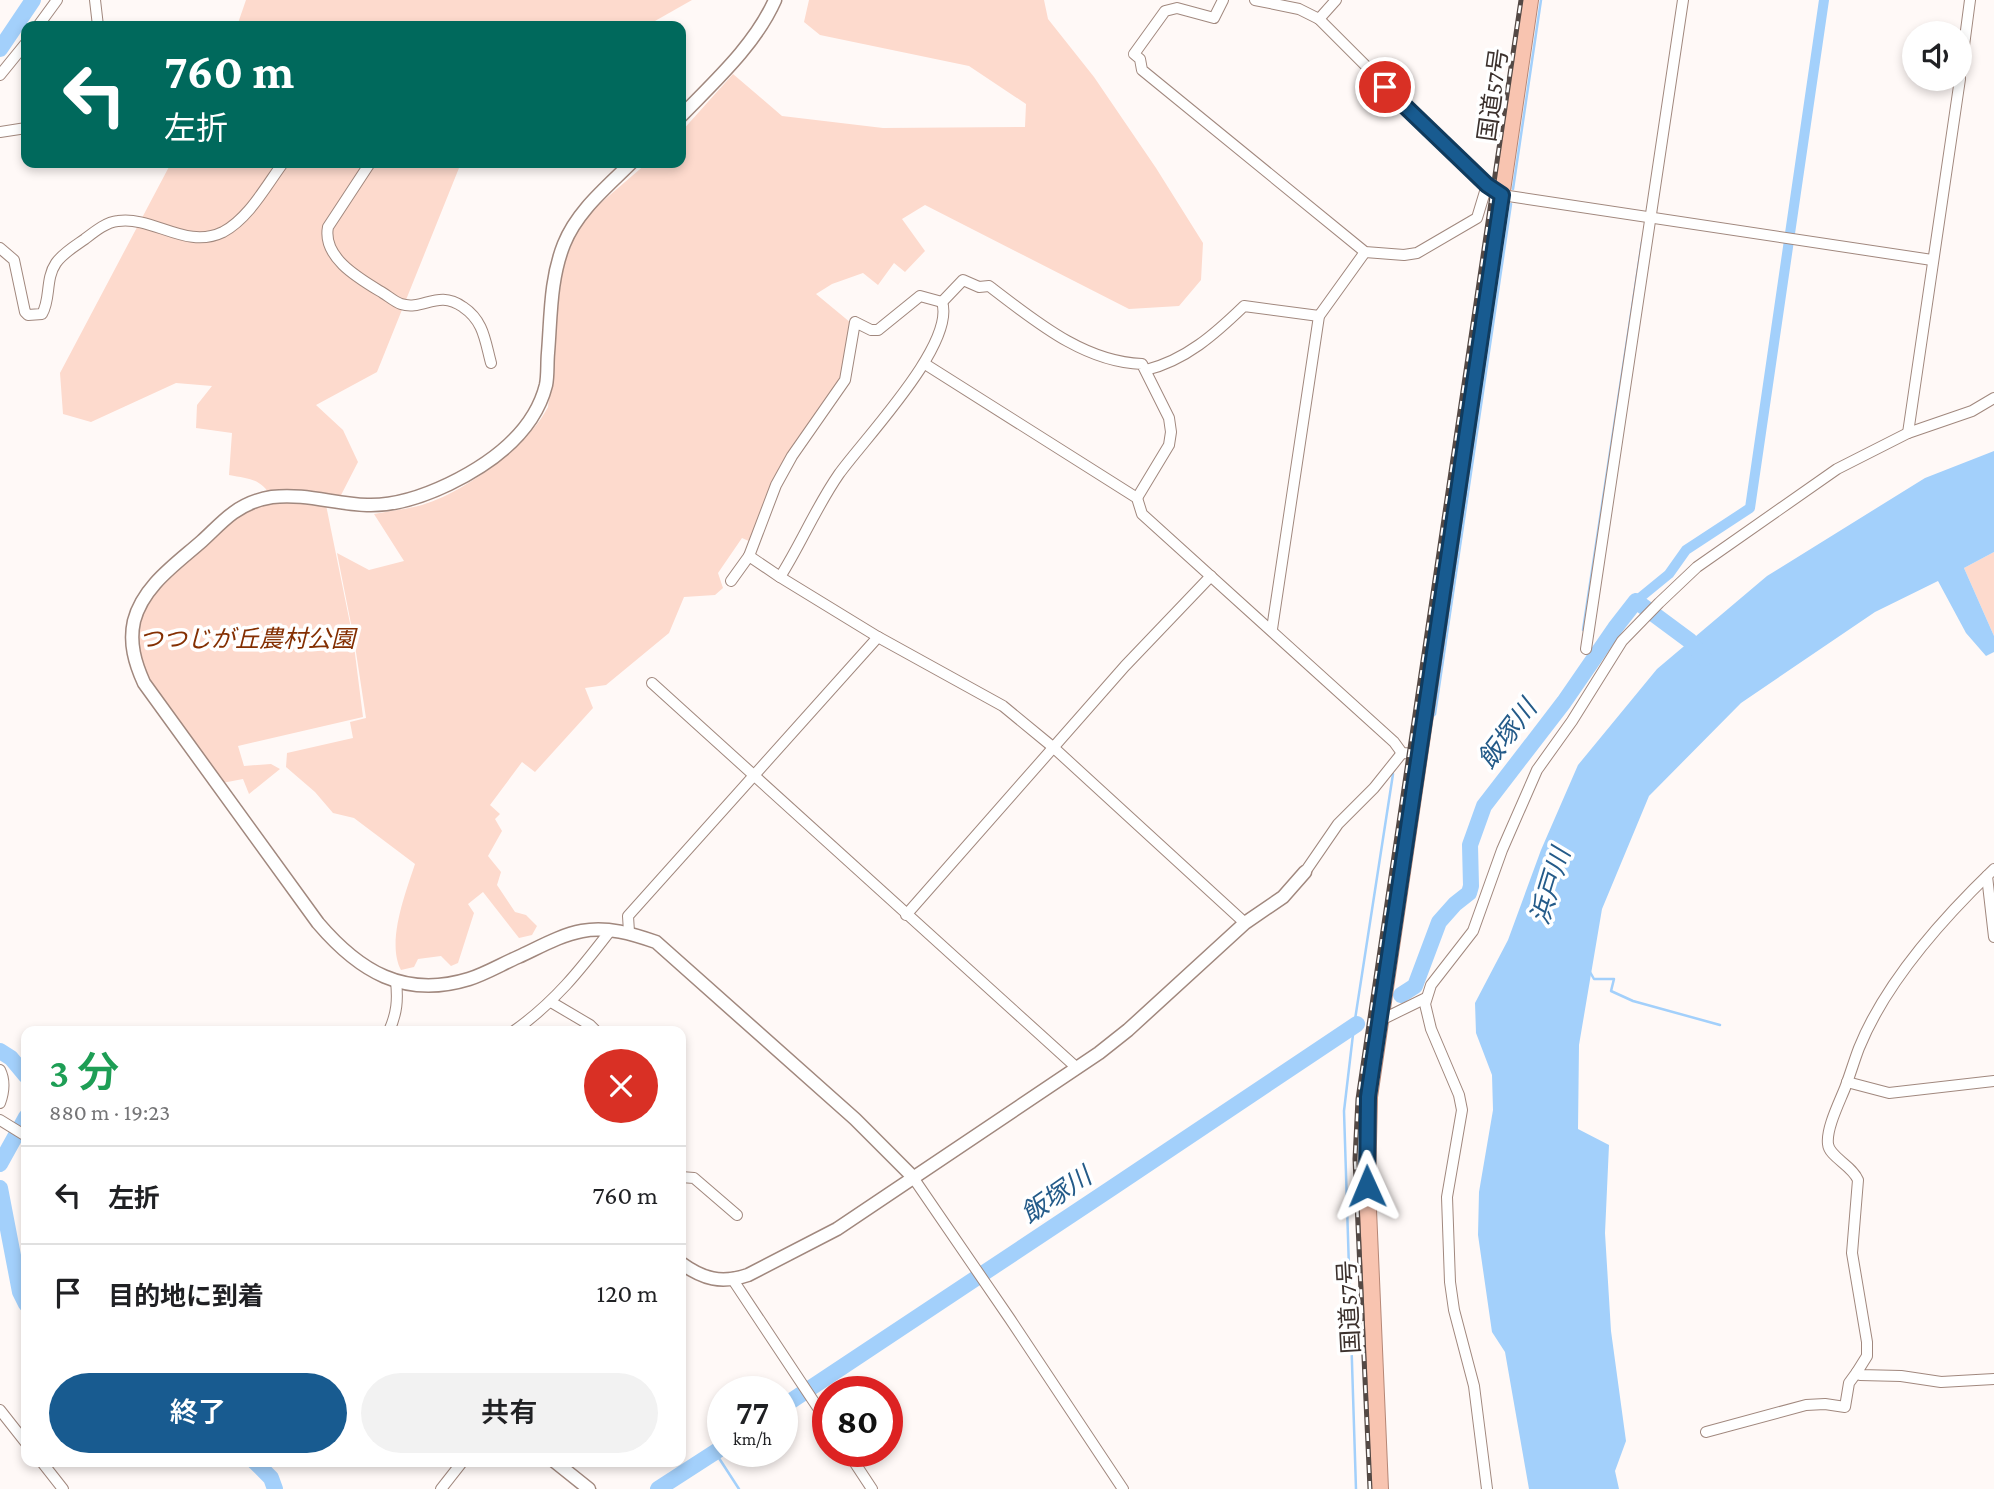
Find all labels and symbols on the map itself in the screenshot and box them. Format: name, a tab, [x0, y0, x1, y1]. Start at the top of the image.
street label: 国道57号	[1473, 47, 1512, 143]
pin	[1355, 57, 1415, 117]
park label: つつじが丘農村公園	[139, 625, 358, 652]
water label: 飯塚川	[1472, 692, 1544, 774]
water label: 浜戸川	[1525, 842, 1577, 928]
position arrow	[1330, 1149, 1404, 1223]
water label: 飯塚川	[1016, 1160, 1099, 1229]
street label: 国道57号	[1333, 1260, 1364, 1355]
speed limit sign: 80	[812, 1376, 903, 1467]

